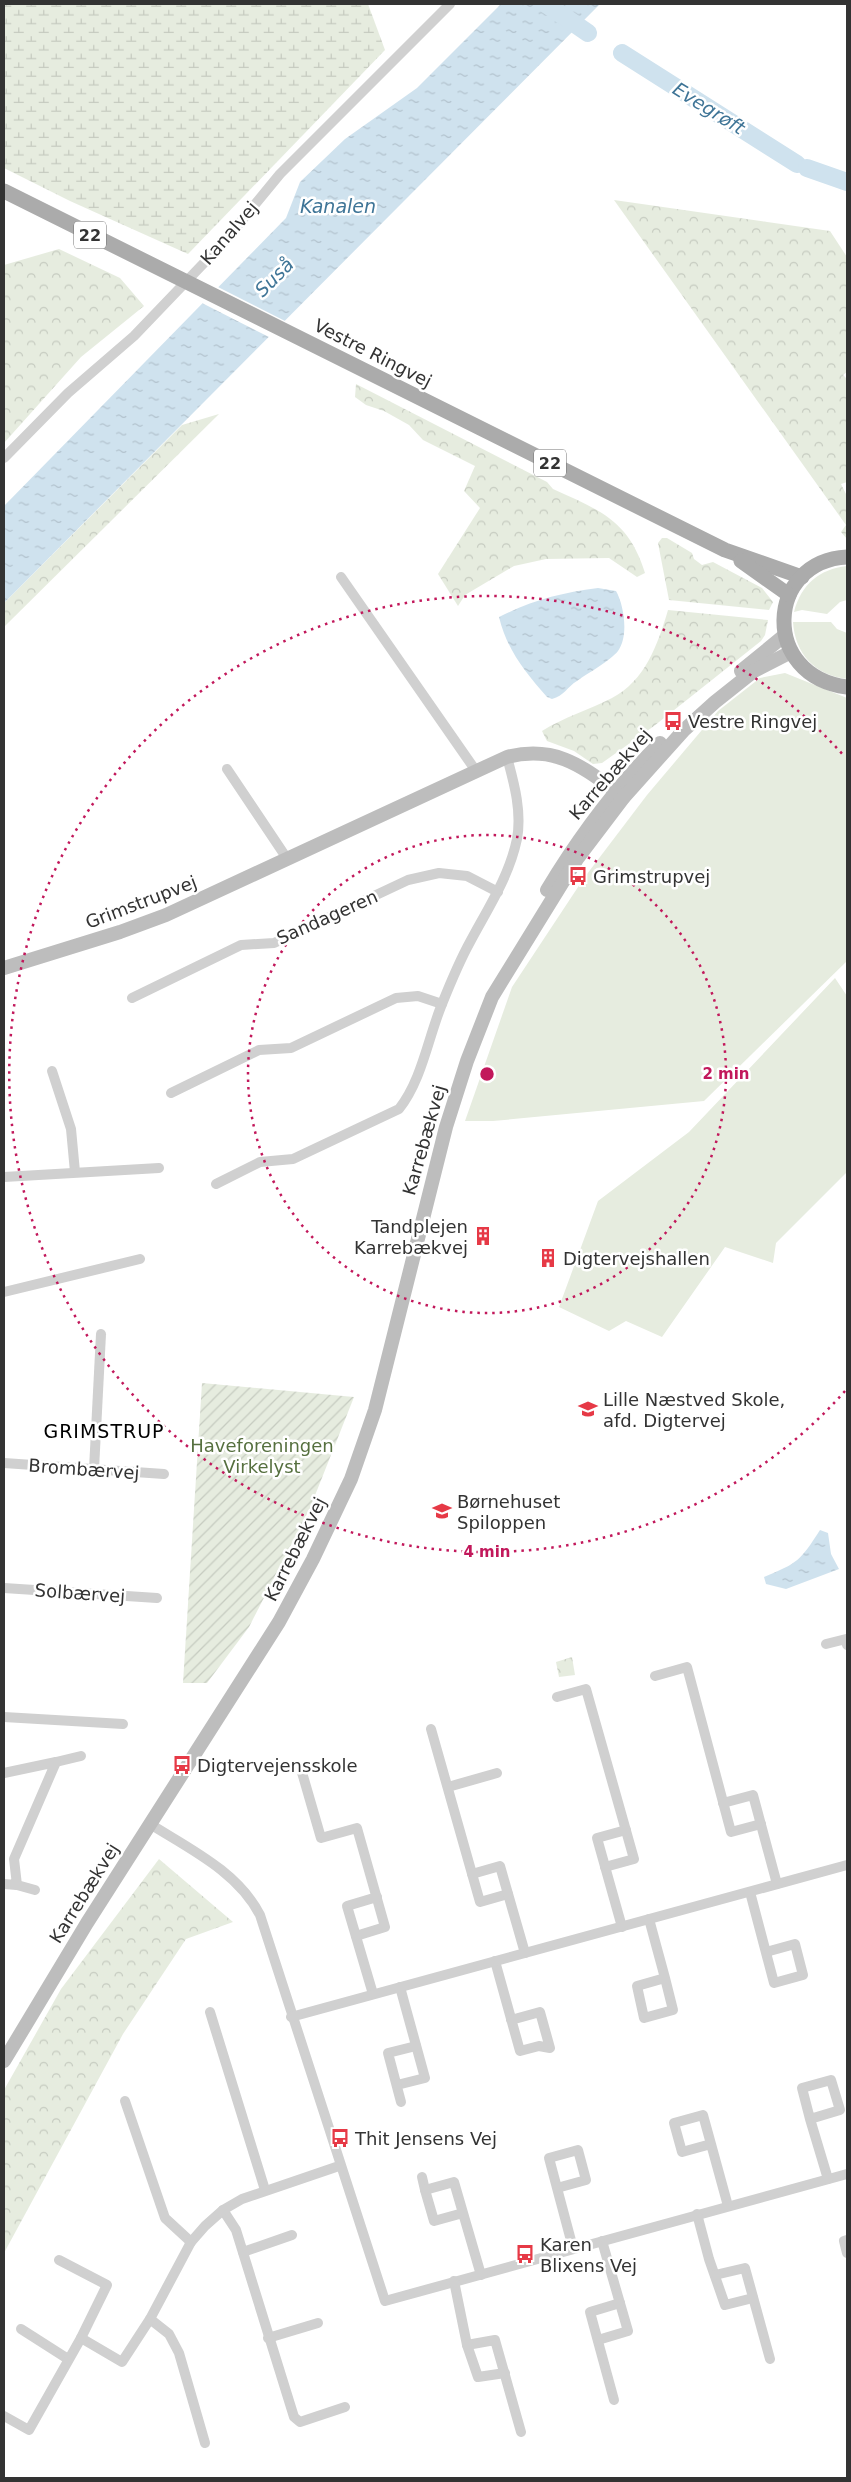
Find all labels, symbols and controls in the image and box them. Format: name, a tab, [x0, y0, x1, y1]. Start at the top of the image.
water label: Evegrøft	[669, 77, 750, 139]
water label: Kanalen	[300, 195, 376, 217]
street label: Kanalvej	[196, 197, 262, 269]
road number: 22	[74, 222, 106, 248]
water label: Suså	[250, 253, 298, 301]
street label: Vestre Ringvej	[311, 314, 435, 392]
road number: 22	[534, 449, 566, 476]
bus stop icon: Vestre Ringvej	[662, 710, 684, 732]
place label: Vestre Ringvej	[688, 711, 817, 732]
street label: Karrebækvej	[565, 724, 655, 824]
bus stop icon: Grimstrupvej	[567, 865, 589, 887]
place label: Grimstrupvej	[593, 866, 710, 887]
street label: Grimstrupvej	[82, 871, 200, 933]
street label: Sandageren	[273, 885, 381, 949]
centre of rings	[478, 1065, 496, 1083]
text: 2 min	[702, 1065, 750, 1083]
street label: Karrebækvej	[398, 1082, 450, 1198]
place label: Tandplejen Karrebækvej	[354, 1216, 468, 1258]
building icon: Tandplejen Karrebækvej	[472, 1225, 494, 1247]
building icon: Digtervejshallen	[537, 1247, 559, 1269]
place label: Digtervejshallen	[563, 1248, 710, 1269]
place label: Lille Næstved Skole, afd. Digtervej	[603, 1389, 785, 1431]
school or university icon: Lille Næstved Skole, afd. Digtervej	[577, 1398, 599, 1420]
district label: GRIMSTRUP	[43, 1420, 165, 1442]
park label: Haveforeningen Virkelyst	[190, 1435, 334, 1477]
street label: Brombærvej	[28, 1455, 140, 1483]
place label: Børnehuset Spiloppen	[457, 1491, 560, 1533]
street label: Karrebækvej	[260, 1493, 330, 1605]
school or university icon: Børnehuset Spiloppen	[431, 1500, 453, 1522]
text: 4 min	[463, 1543, 511, 1561]
street label: Solbærvej	[34, 1579, 126, 1607]
bus stop icon: Digtervejensskole	[171, 1754, 193, 1776]
place label: Digtervejensskole	[197, 1755, 358, 1776]
street label: Karrebækvej	[45, 1839, 123, 1947]
bus stop icon: Thit Jensens Vej	[329, 2127, 351, 2149]
place label: Thit Jensens Vej	[354, 2128, 497, 2149]
place label: Karen Blixens Vej	[540, 2234, 637, 2276]
bus stop icon: Karen Blixens Vej	[514, 2243, 536, 2265]

